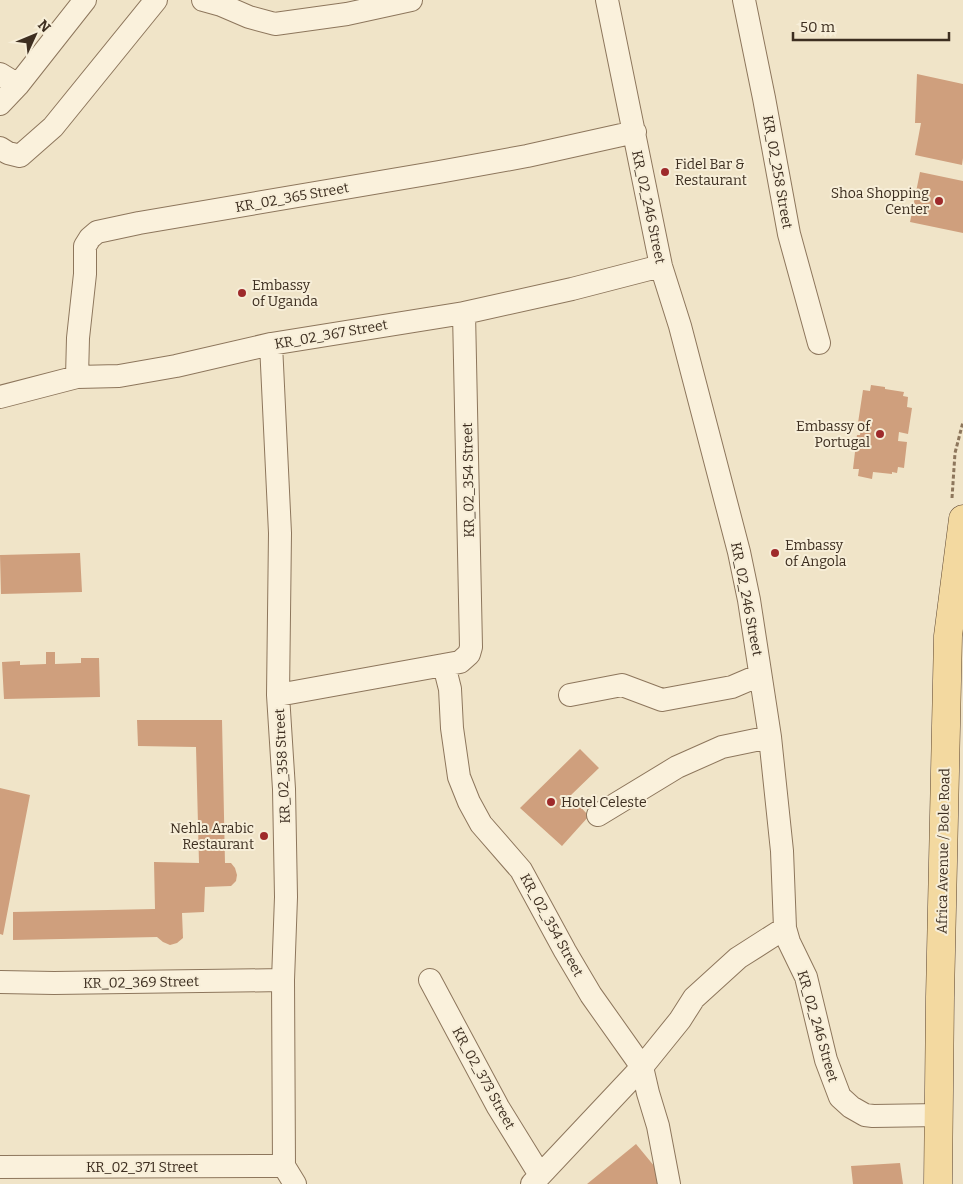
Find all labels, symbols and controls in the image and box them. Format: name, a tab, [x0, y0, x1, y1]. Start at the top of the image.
north arrow	[10, 10, 60, 60]
scale bar	[793, 10, 949, 42]
text: N	[34, 17, 54, 36]
text: 50 m	[800, 18, 836, 36]
street label: KR_02_258 Street	[759, 114, 796, 230]
street label: KR_02_246 Street	[628, 149, 669, 265]
place label: Fidel Bar & Restaurant	[675, 156, 747, 189]
marker: Fidel Bar & Restaurant	[659, 166, 671, 178]
street label: KR_02_365 Street	[234, 179, 350, 216]
place label: Shoa Shopping Center	[831, 185, 929, 218]
marker: Shoa Shopping Center	[933, 195, 945, 207]
place label: Embassy of Uganda	[252, 277, 318, 310]
marker: Embassy of Uganda	[236, 287, 248, 299]
street label: KR_02_367 Street	[273, 316, 389, 353]
place label: Embassy of Portugal	[796, 418, 871, 451]
street label: KR_02_354 Street	[459, 422, 478, 538]
marker: Embassy of Portugal	[874, 428, 886, 440]
place label: Embassy of Angola	[785, 537, 847, 570]
street label: KR_02_246 Street	[727, 541, 766, 657]
marker: Embassy of Angola	[769, 547, 781, 559]
street label: KR_02_358 Street	[271, 708, 294, 824]
street label: Africa Avenue / Bole Road	[934, 768, 953, 934]
place label: Hotel Celeste	[561, 794, 647, 811]
marker: Hotel Celeste	[545, 796, 557, 808]
place label: Nehla Arabic Restaurant	[170, 820, 254, 853]
marker: Nehla Arabic Restaurant	[258, 830, 270, 842]
street label: KR_02_354 Street	[516, 871, 587, 980]
street label: KR_02_246 Street	[793, 968, 842, 1084]
street label: KR_02_369 Street	[83, 973, 199, 992]
street label: KR_02_373 Street	[448, 1024, 519, 1132]
street label: KR_02_371 Street	[86, 1159, 198, 1176]

